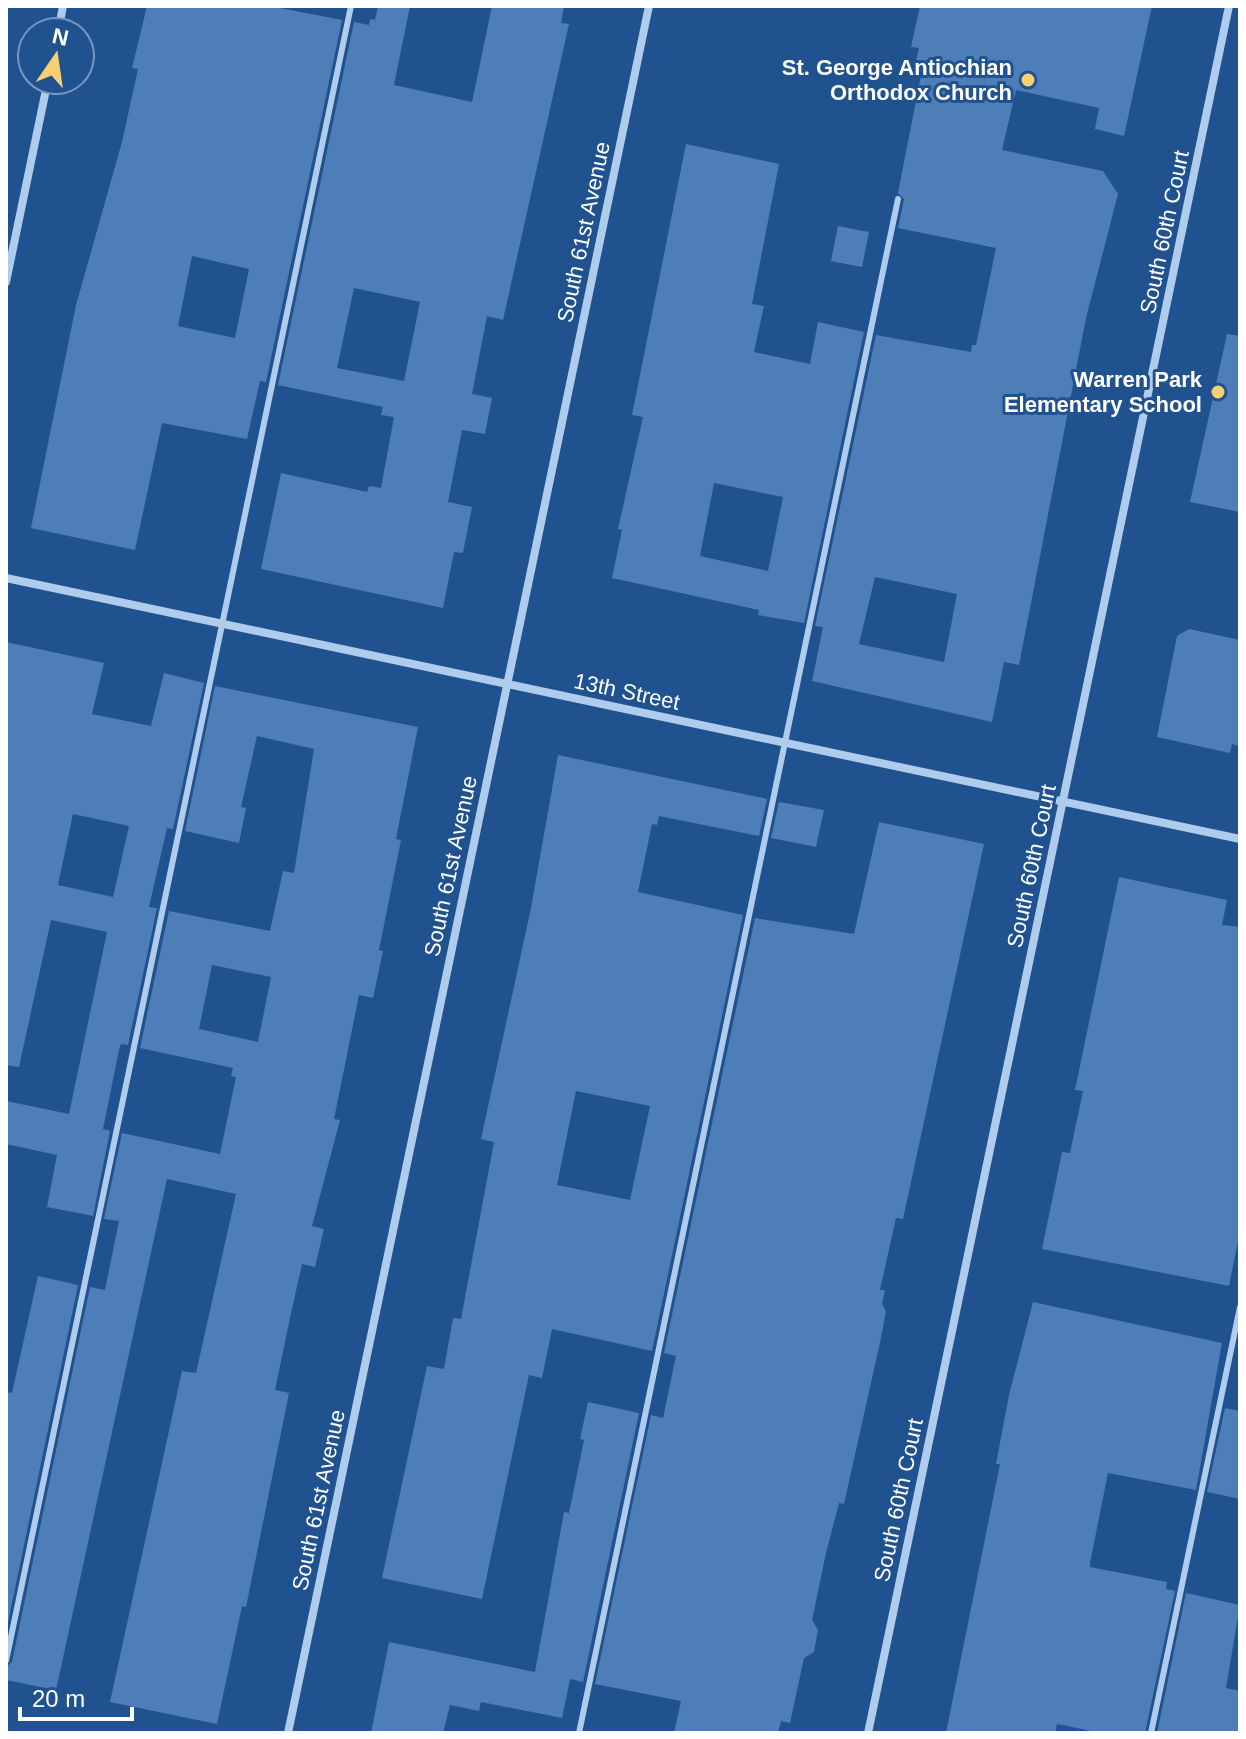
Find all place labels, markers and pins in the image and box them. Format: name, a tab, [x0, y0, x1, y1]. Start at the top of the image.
place label: St. George Antiochian Orthodox Church	[782, 55, 1012, 105]
marker: St. George Antiochian Orthodox Church	[1019, 71, 1037, 89]
place label: Warren Park Elementary School	[1004, 367, 1203, 417]
marker: Warren Park Elementary School	[1209, 383, 1227, 401]

